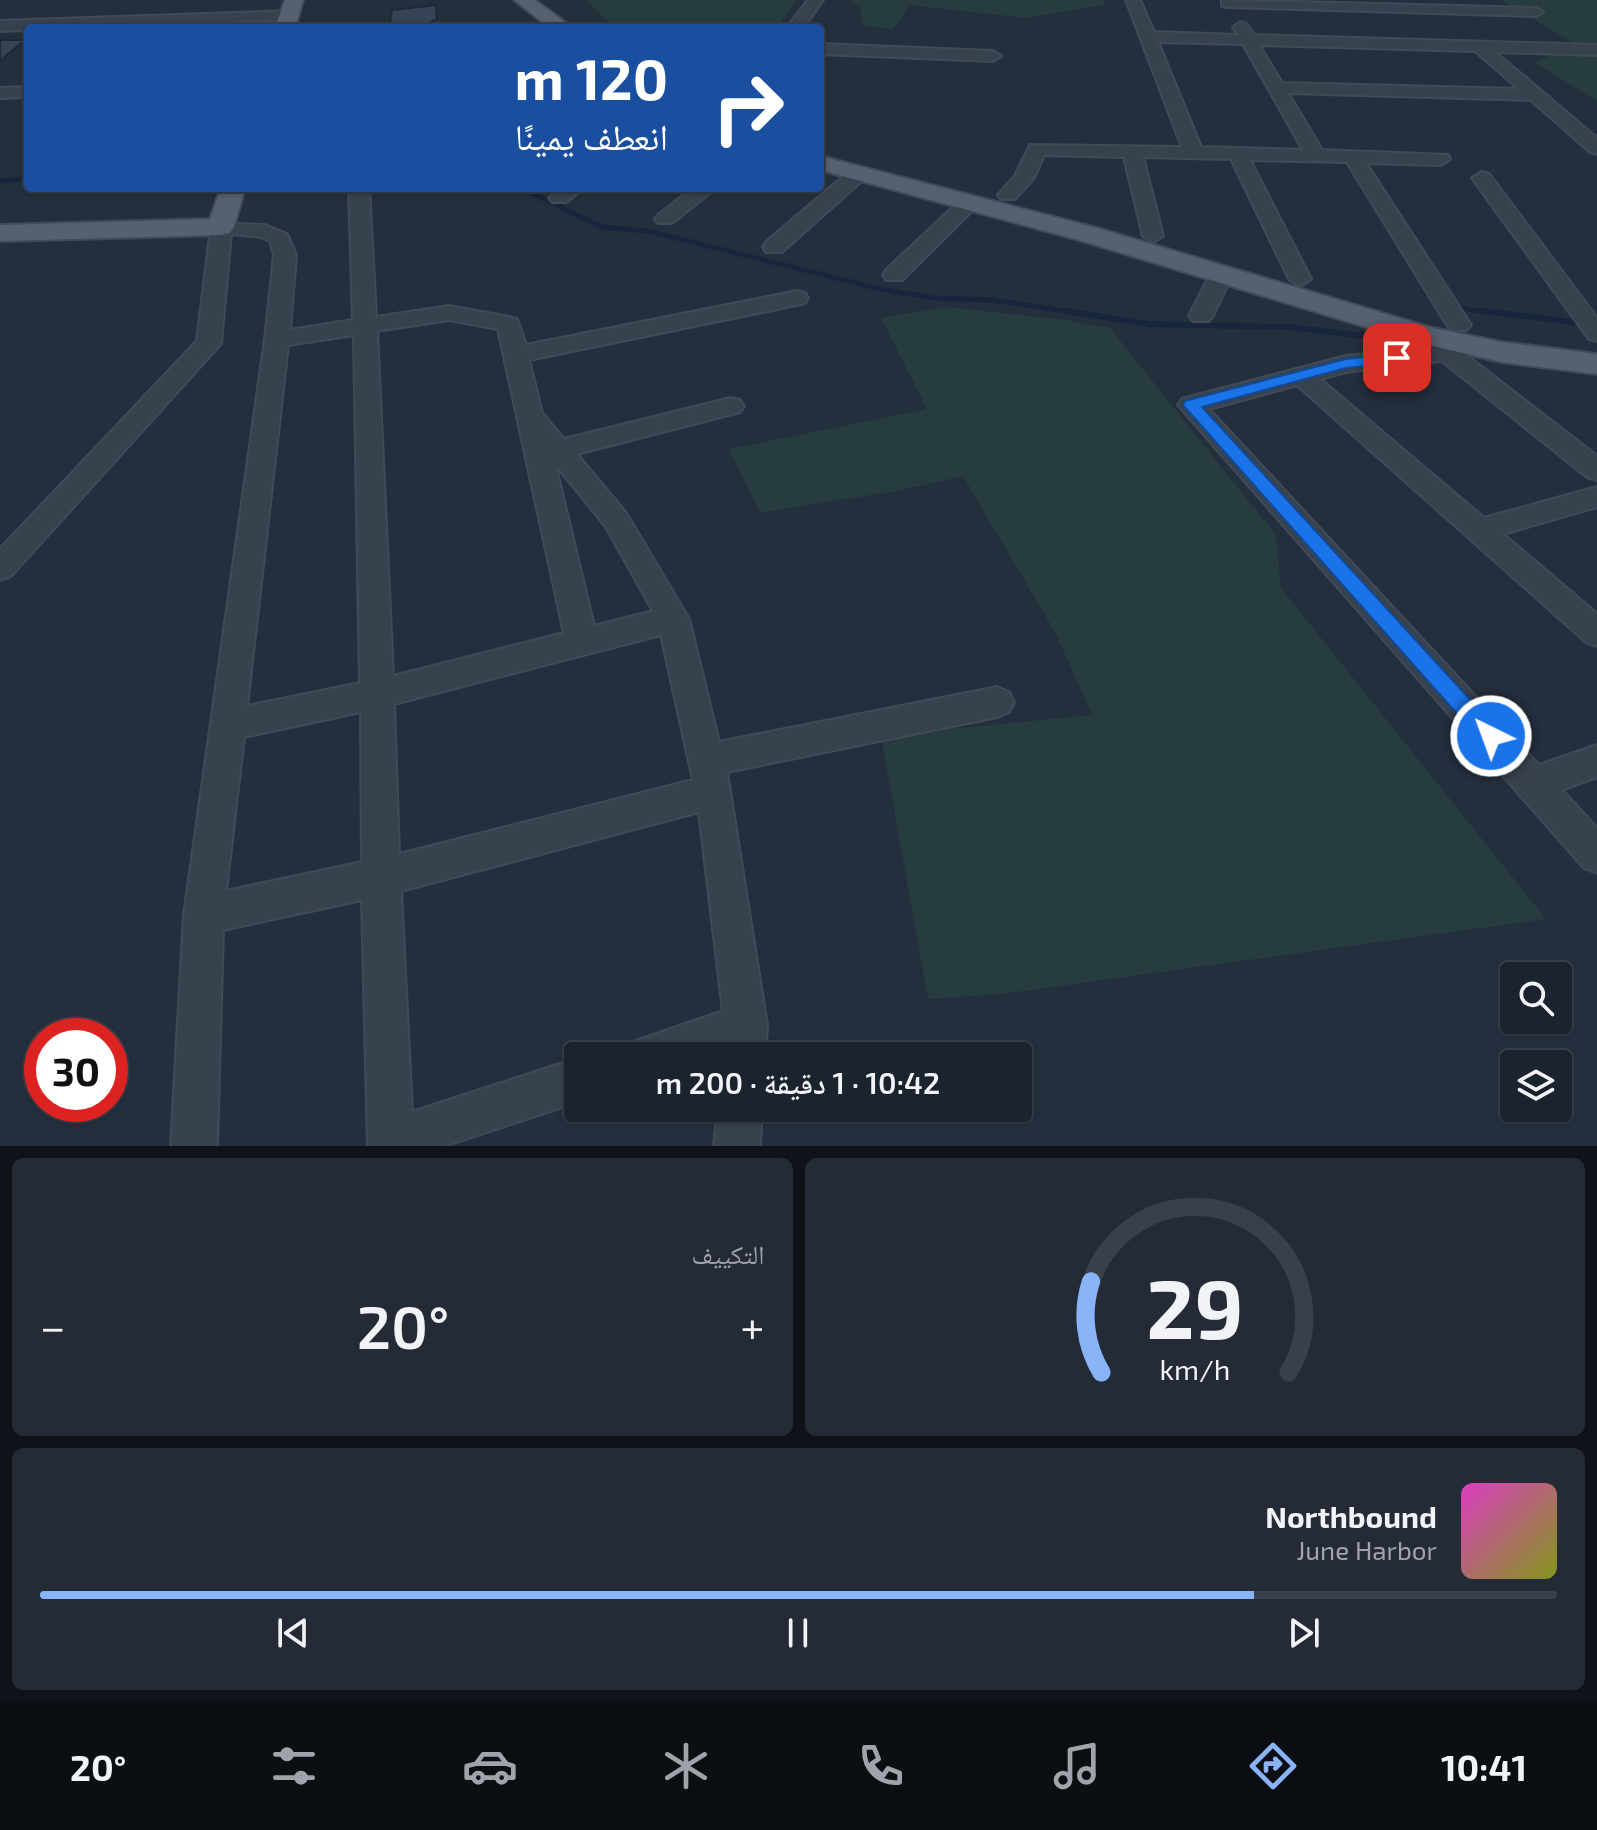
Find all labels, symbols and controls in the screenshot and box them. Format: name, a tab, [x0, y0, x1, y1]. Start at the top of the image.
text: 120 m	[514, 44, 668, 111]
icon: right	[696, 56, 800, 160]
text: انعطف يمينًا	[515, 114, 668, 157]
pin	[1363, 324, 1431, 392]
icon: arrive	[1375, 336, 1419, 380]
position arrow	[1449, 694, 1533, 778]
map controls	[1500, 962, 1572, 1122]
button: search	[1500, 962, 1572, 1034]
speed limit sign: 30	[24, 1018, 128, 1122]
button: layers	[1500, 1050, 1572, 1122]
text: 10:42 · 1 دقيقة · 200 m	[656, 1064, 940, 1100]
text: التكييف	[692, 1238, 765, 1269]
text: 29	[1146, 1256, 1243, 1356]
text: 20°	[357, 1289, 449, 1361]
text: −	[40, 1299, 66, 1352]
text: +	[740, 1299, 764, 1352]
text: km/h	[1159, 1351, 1230, 1386]
text: Northbound	[1265, 1498, 1437, 1534]
text: June Harbor	[1296, 1534, 1437, 1565]
icon: previous	[271, 1611, 315, 1655]
icon: pause	[776, 1611, 820, 1655]
icon: next	[1282, 1611, 1326, 1655]
icon: filters	[266, 1738, 322, 1794]
icon: car	[462, 1738, 518, 1794]
icon: climate	[658, 1738, 714, 1794]
icon: phone	[853, 1738, 909, 1794]
icon: music	[1049, 1738, 1105, 1794]
icon: directions	[1245, 1738, 1301, 1794]
text: 20°	[70, 1745, 126, 1788]
text: 10:41	[1441, 1745, 1527, 1788]

